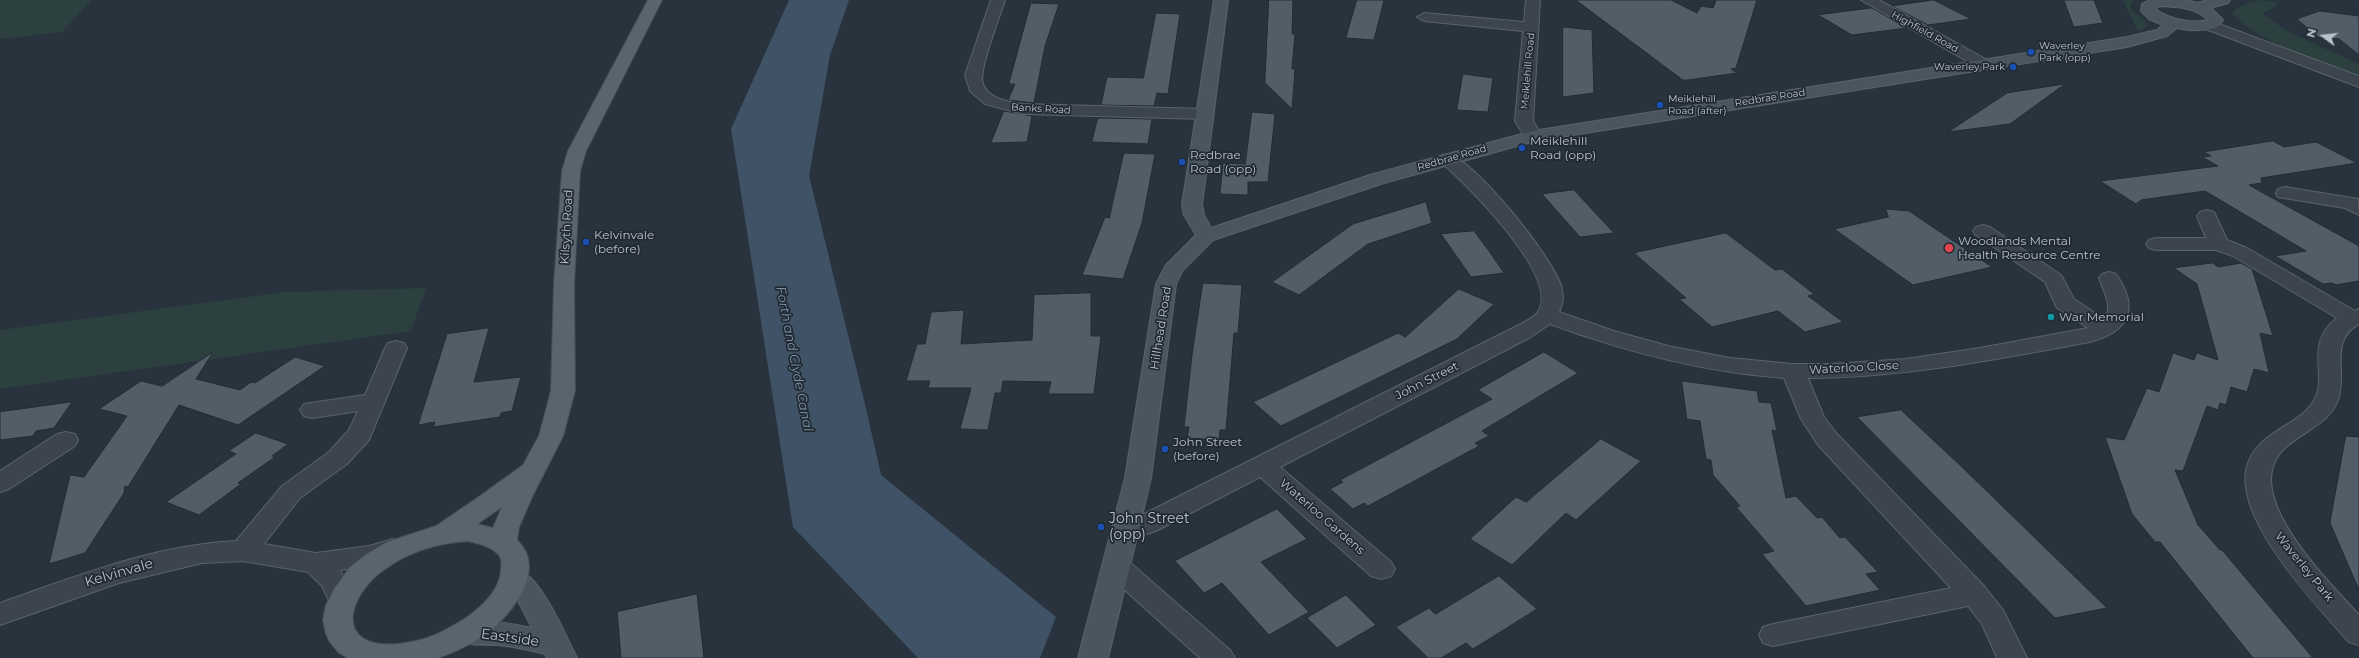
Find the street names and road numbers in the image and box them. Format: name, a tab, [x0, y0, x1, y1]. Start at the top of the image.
street label: Highfield Road	[1889, 9, 1961, 55]
street label: Meiklehill Road	[1519, 32, 1537, 110]
street label: Redbrae Road	[1734, 87, 1806, 109]
street label: Banks Road	[1011, 101, 1071, 117]
street label: Redbrae Road	[1416, 142, 1488, 174]
street label: Kilsyth Road	[558, 189, 576, 265]
street label: Hillhead Road	[1147, 285, 1175, 371]
street label: Waterloo Close	[1809, 358, 1899, 378]
street label: John Street	[1393, 359, 1461, 403]
street label: Waterloo Gardens	[1276, 476, 1368, 558]
street label: Waverley Park	[2272, 529, 2336, 605]
street label: Kelvinvale	[83, 555, 155, 591]
street label: Eastside	[480, 626, 540, 650]

